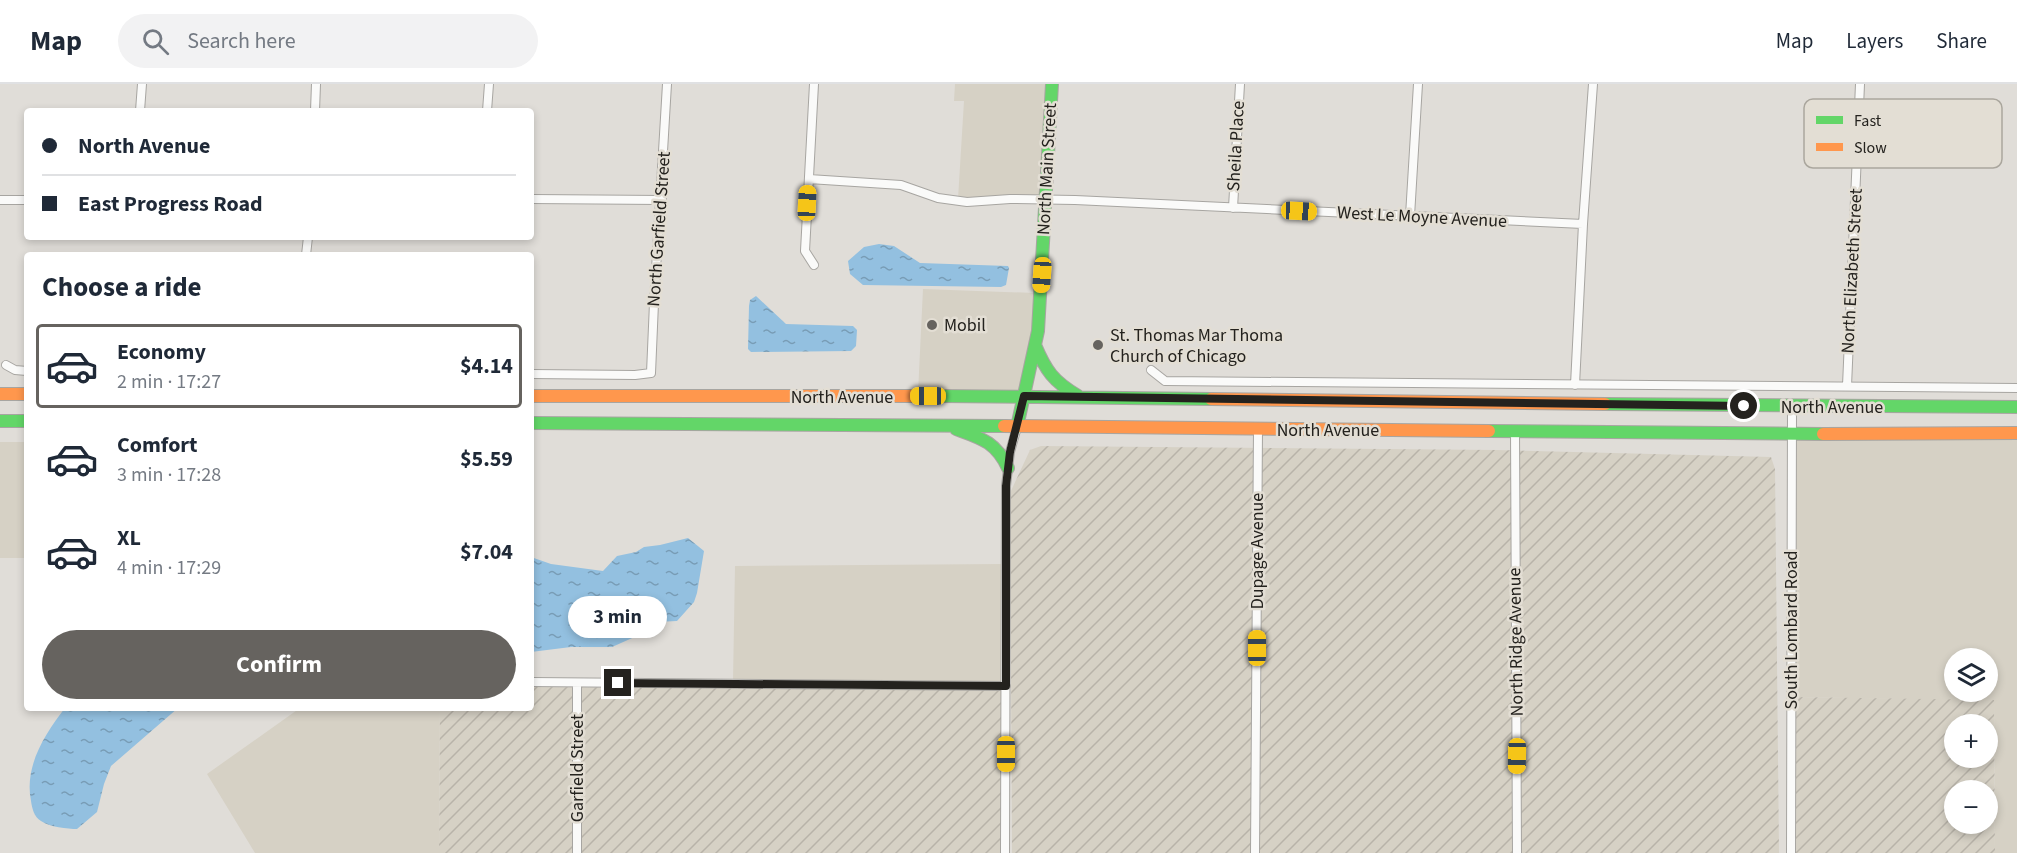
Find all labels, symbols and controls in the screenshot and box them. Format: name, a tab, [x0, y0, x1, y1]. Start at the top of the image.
search box	[118, 14, 538, 68]
text: Map	[30, 21, 82, 61]
icon: search	[139, 25, 172, 58]
text: Search here	[187, 25, 296, 57]
text: Map	[1776, 26, 1813, 56]
text: Layers	[1846, 26, 1903, 56]
text: Share	[1936, 26, 1987, 56]
legend	[1804, 99, 2002, 168]
street label: Sheila Place	[1221, 100, 1251, 192]
street label: North Main Street	[1031, 102, 1063, 236]
text: Fast	[1854, 110, 1882, 132]
text: North Avenue	[78, 130, 210, 162]
text: Slow	[1854, 137, 1887, 159]
street label: North Garfield Street	[641, 151, 677, 307]
car	[797, 185, 817, 221]
text: East Progress Road	[78, 188, 263, 220]
street label: North Elizabeth Street	[1835, 188, 1869, 354]
street label: West Le Moyne Avenue	[1336, 200, 1508, 234]
car	[1281, 201, 1317, 221]
car	[1032, 256, 1052, 294]
text: Choose a ride	[42, 268, 202, 307]
place label: Mobil	[944, 313, 986, 338]
marker: Mobil	[925, 318, 939, 332]
place label: St. Thomas Mar Thoma Church of Chicago	[1110, 323, 1283, 369]
text: Economy	[117, 336, 206, 368]
marker: St. Thomas Mar Thoma Church of Chicago	[1091, 338, 1105, 352]
icon: car	[45, 339, 99, 393]
text: $4.14	[460, 350, 513, 382]
text: 2 min · 17:27	[117, 368, 221, 396]
street label: North Avenue	[791, 385, 893, 410]
car	[910, 387, 946, 405]
route start	[1730, 392, 1757, 419]
street label: North Avenue	[1781, 395, 1883, 420]
street label: North Avenue	[1277, 418, 1379, 443]
text: Comfort	[117, 429, 198, 461]
icon: car	[45, 432, 99, 486]
text: $5.59	[460, 443, 513, 475]
text: 3 min · 17:28	[117, 461, 221, 489]
street label: Dupage Avenue	[1245, 493, 1270, 609]
text: XL	[117, 522, 141, 554]
icon: car	[45, 525, 99, 579]
text: $7.04	[460, 536, 513, 568]
street label: South Lombard Road	[1779, 551, 1804, 709]
text: 4 min · 17:29	[117, 554, 221, 582]
street label: North Ridge Avenue	[1502, 567, 1530, 717]
callout: 3 min	[568, 596, 668, 638]
text: 3 min	[593, 603, 642, 631]
button: Confirm	[42, 630, 516, 699]
car	[1248, 630, 1266, 666]
map controls	[1944, 648, 1998, 834]
button: layers	[1944, 648, 1998, 702]
route end	[604, 669, 631, 696]
street label: Garfield Street	[565, 714, 590, 822]
button: +	[1944, 714, 1998, 768]
car	[997, 736, 1015, 772]
car	[1508, 738, 1526, 774]
button: −	[1944, 780, 1998, 834]

